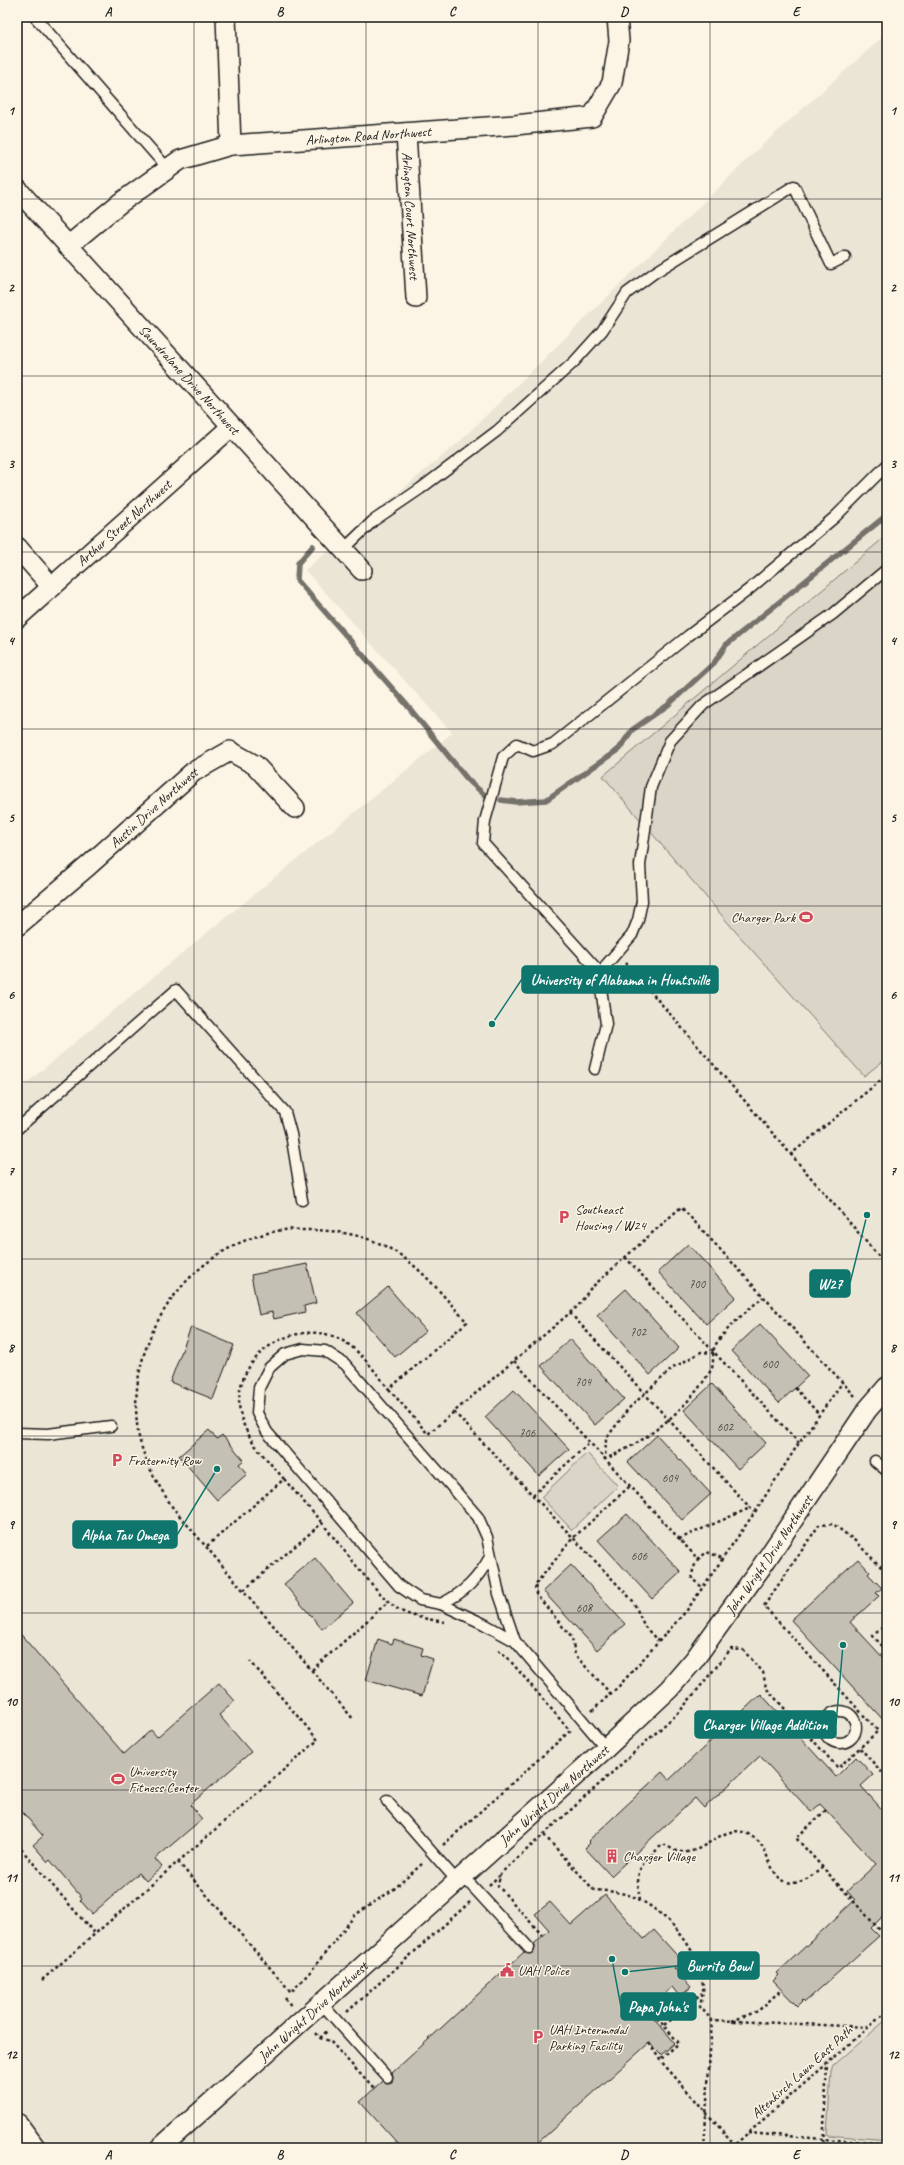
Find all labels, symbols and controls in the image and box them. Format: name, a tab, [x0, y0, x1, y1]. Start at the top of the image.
text: A	[105, 4, 113, 20]
text: B	[277, 4, 285, 20]
text: C	[449, 4, 457, 20]
text: D	[620, 4, 629, 20]
text: E	[793, 4, 802, 20]
text: 1	[8, 103, 16, 119]
text: 1	[890, 103, 898, 119]
street label: Arlington Road Northwest	[305, 122, 433, 148]
street label: Arlington Court Northwest	[399, 152, 423, 281]
text: 2	[8, 280, 15, 296]
text: 2	[890, 280, 897, 296]
street label: Saundralane Drive Northwest	[136, 321, 244, 439]
text: 3	[8, 456, 15, 472]
text: 3	[890, 456, 897, 472]
street label: Arthur Street Northwest	[73, 475, 175, 569]
text: 4	[8, 633, 16, 649]
text: 4	[890, 633, 898, 649]
street label: Austin Drive Northwest	[106, 762, 201, 851]
text: 5	[8, 810, 15, 826]
text: 5	[890, 810, 897, 826]
place label: Charger Park	[731, 909, 796, 926]
sports icon: Charger Park	[798, 909, 814, 925]
callout: University of Alabama in Huntsville	[522, 966, 718, 993]
text: University of Alabama in Huntsville	[530, 971, 711, 990]
text: 6	[8, 987, 15, 1003]
text: 6	[890, 987, 897, 1003]
text: 7	[8, 1163, 15, 1179]
text: 7	[890, 1163, 897, 1179]
place label: Southeast Housing / W24	[575, 1201, 647, 1234]
parking icon: Southeast Housing / W24	[556, 1209, 572, 1225]
callout: W27	[810, 1270, 850, 1297]
text: W27	[818, 1275, 844, 1294]
house number: 700	[689, 1276, 707, 1292]
house number: 702	[630, 1324, 648, 1340]
text: 8	[8, 1340, 16, 1356]
text: 8	[890, 1340, 898, 1356]
house number: 600	[762, 1356, 780, 1372]
house number: 704	[575, 1374, 593, 1390]
house number: 602	[717, 1419, 735, 1435]
house number: 706	[519, 1425, 536, 1441]
parking icon: Fraternity Row	[109, 1452, 125, 1468]
place label: Fraternity Row	[128, 1452, 202, 1469]
house number: 604	[662, 1470, 680, 1486]
street label: John Wright Drive Northwest	[721, 1491, 817, 1618]
text: 9	[8, 1517, 15, 1533]
text: 9	[890, 1517, 897, 1533]
callout: Alpha Tau Omega	[73, 1521, 177, 1548]
text: Alpha Tau Omega	[81, 1526, 170, 1545]
house number: 606	[631, 1548, 648, 1564]
house number: 608	[576, 1600, 594, 1616]
text: 10	[5, 1694, 18, 1710]
text: 10	[887, 1694, 900, 1710]
callout: Charger Village Addition	[695, 1711, 836, 1738]
text: Charger Village Addition	[702, 1716, 829, 1735]
street label: John Wright Drive Northwest	[495, 1740, 613, 1849]
place label: University Fitness Center	[129, 1763, 200, 1796]
sports icon: University Fitness Center	[110, 1771, 126, 1787]
building icon: Charger Village	[604, 1848, 620, 1864]
place label: Charger Village	[623, 1848, 697, 1865]
text: 11	[5, 1870, 19, 1886]
text: 11	[887, 1870, 901, 1886]
callout: Burrito Bowl	[678, 1952, 759, 1979]
street label: John Wright Drive Northwest	[254, 1957, 372, 2065]
text: Burrito Bowl	[687, 1957, 755, 1976]
public building icon: UAH Police	[499, 1962, 515, 1978]
place label: UAH Police	[518, 1962, 570, 1979]
callout: Papa John's	[621, 1993, 696, 2020]
text: Papa John's	[628, 1998, 690, 2017]
place label: UAH Intermodal Parking Facility	[549, 2021, 629, 2054]
street label: Altenkirch Lawn East Path	[748, 2021, 857, 2122]
parking icon: UAH Intermodal Parking Facility	[530, 2029, 546, 2045]
text: 12	[5, 2047, 18, 2063]
text: 12	[887, 2047, 900, 2063]
text: A	[105, 2147, 113, 2163]
text: B	[277, 2147, 285, 2163]
text: C	[449, 2147, 457, 2163]
text: D	[620, 2147, 629, 2163]
text: E	[793, 2147, 802, 2163]

